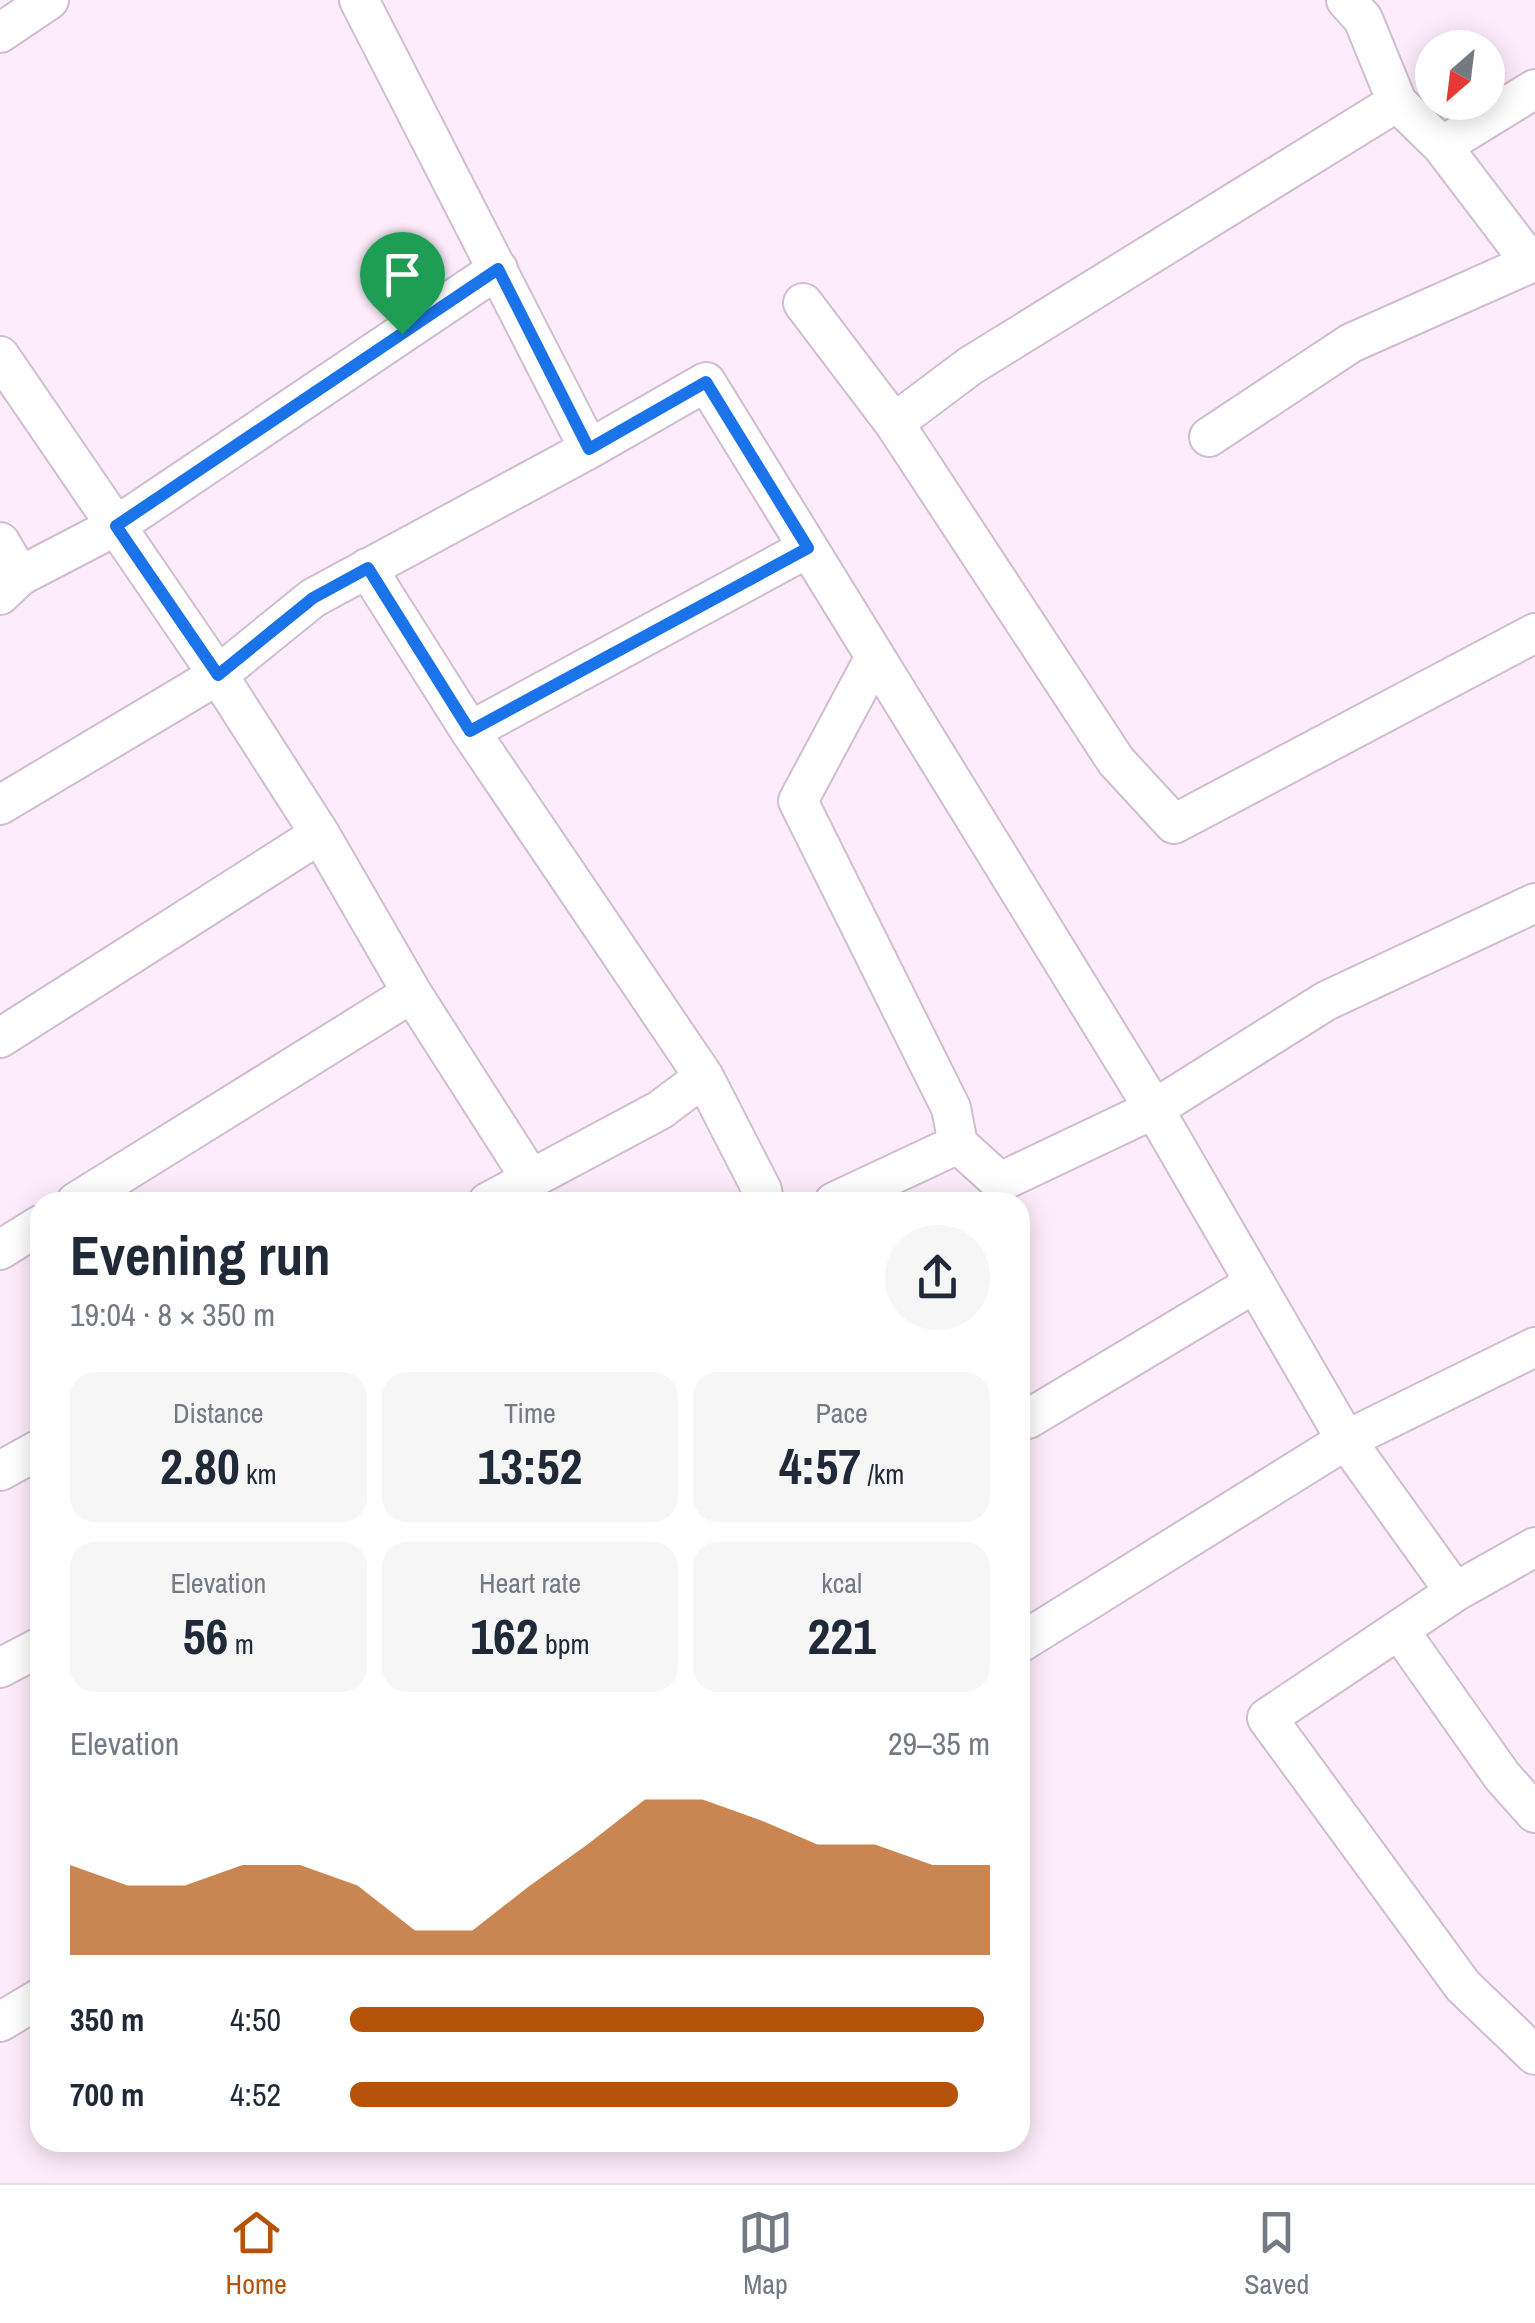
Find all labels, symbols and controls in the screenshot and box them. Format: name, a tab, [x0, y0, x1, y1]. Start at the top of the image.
north arrow	[1415, 30, 1505, 120]
map controls	[1415, 30, 1505, 120]
pin	[360, 232, 445, 335]
icon: arrive	[375, 247, 430, 302]
text: Evening run	[70, 1218, 331, 1292]
button: share	[885, 1225, 990, 1330]
text: 19:04 · 8 × 350 m	[70, 1293, 275, 1336]
text: Distance	[173, 1394, 264, 1432]
text: Time	[504, 1394, 556, 1432]
text: Pace	[815, 1394, 868, 1432]
text: 2.80	[160, 1432, 240, 1500]
text: 13:52	[478, 1432, 582, 1500]
text: 4:57	[779, 1432, 861, 1500]
text: km	[240, 1455, 277, 1493]
text: /km	[861, 1455, 904, 1493]
text: Elevation	[170, 1564, 266, 1602]
text: Heart rate	[479, 1564, 581, 1602]
text: kcal	[821, 1564, 862, 1602]
text: 56	[183, 1602, 228, 1670]
text: 162	[470, 1602, 539, 1670]
text: 221	[807, 1602, 876, 1670]
text: m	[228, 1625, 254, 1663]
text: bpm	[539, 1625, 590, 1663]
text: Elevation	[70, 1722, 179, 1765]
text: 29–35 m	[888, 1722, 990, 1765]
text: 350 m	[70, 1998, 144, 2041]
text: 4:50	[230, 1998, 281, 2041]
text: 700 m	[70, 2073, 144, 2116]
text: 4:52	[230, 2073, 281, 2116]
tab: Home	[226, 2205, 287, 2303]
tab: Map	[738, 2205, 793, 2303]
tab: Saved	[1244, 2205, 1309, 2303]

